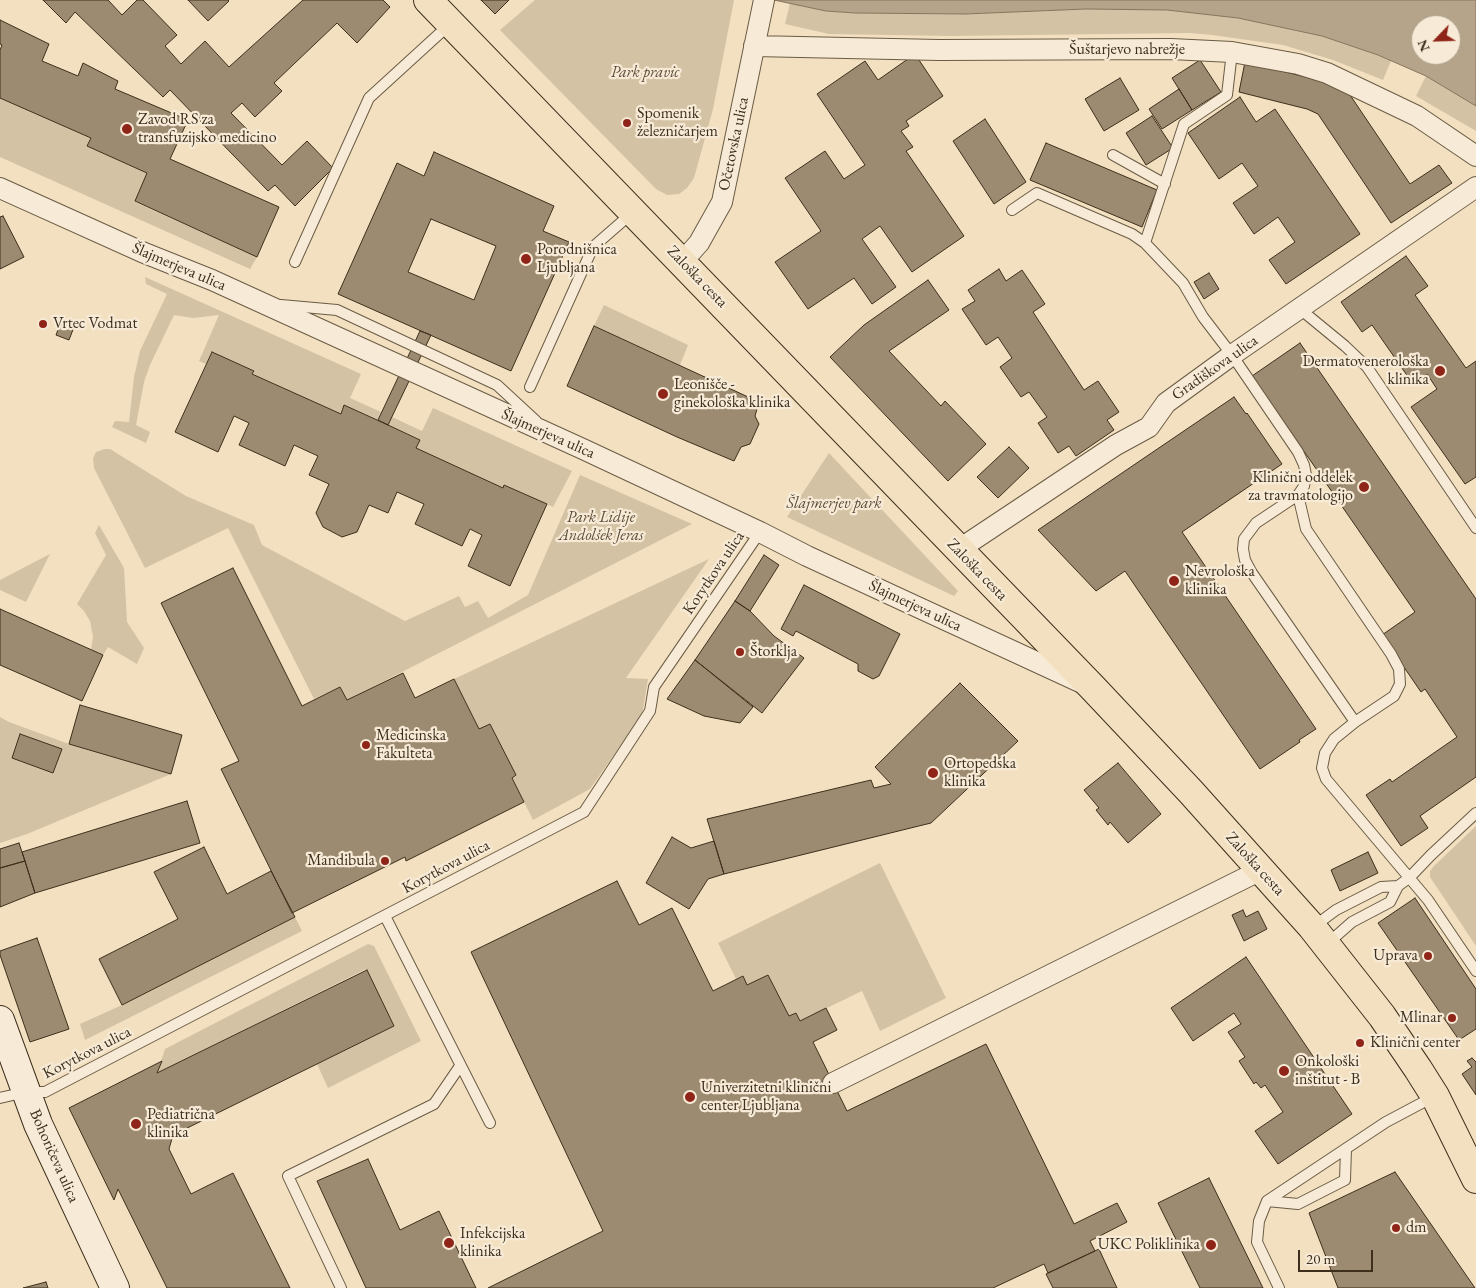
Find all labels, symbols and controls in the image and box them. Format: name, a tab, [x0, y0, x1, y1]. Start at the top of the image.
north arrow	[1411, 15, 1461, 65]
text: N	[1413, 37, 1434, 55]
street label: Šuštarjevo nabrežje	[1069, 40, 1185, 60]
park label: Park pravic	[611, 63, 679, 83]
street label: Očetovska ulica	[715, 95, 753, 193]
place label: Spomenik železničarjem	[637, 104, 718, 142]
place label: Zavod RS za transfuzijsko medicino	[138, 110, 277, 148]
marker: Spomenik železničarjem	[621, 117, 633, 129]
marker: Zavod RS za transfuzijsko medicino	[120, 122, 134, 136]
street label: Šlajmerjeva ulica	[129, 239, 229, 295]
place label: Porodnišnica Ljubljana	[537, 240, 617, 278]
street label: Zaloška cesta	[663, 242, 731, 312]
marker: Porodnišnica Ljubljana	[519, 252, 533, 266]
place label: Vrtec Vodmat	[53, 314, 137, 334]
marker: Vrtec Vodmat	[37, 318, 49, 330]
street label: Gradiškova ulica	[1168, 331, 1262, 405]
place label: Dermatovenerološka klinika	[1302, 352, 1429, 390]
marker: Dermatovenerološka klinika	[1433, 364, 1447, 378]
place label: Leonišče - ginekološka klinika	[674, 375, 790, 413]
marker: Leonišče - ginekološka klinika	[656, 387, 670, 401]
street label: Šlajmerjeva ulica	[498, 405, 598, 463]
place label: Klinični oddelek za travmatologijo	[1248, 468, 1353, 506]
marker: Klinični oddelek za travmatologijo	[1357, 480, 1371, 494]
park label: Šlajmerjev park	[786, 494, 882, 514]
park label: Park Lidije Andolšek Jeras	[558, 508, 644, 546]
street label: Korytkova ulica	[679, 528, 749, 618]
street label: Zaloška cesta	[943, 535, 1011, 605]
place label: Nevrološka klinika	[1185, 562, 1255, 600]
marker: Nevrološka klinika	[1167, 574, 1181, 588]
street label: Šlajmerjeva ulica	[866, 576, 964, 636]
place label: Štorklja	[750, 642, 797, 662]
marker: Štorklja	[734, 646, 746, 658]
place label: Medicinska Fakulteta	[376, 726, 446, 764]
marker: Medicinska Fakulteta	[360, 739, 372, 751]
place label: Ortopedska klinika	[944, 754, 1016, 792]
marker: Ortopedska klinika	[926, 766, 940, 780]
street label: Zaloška cesta	[1221, 828, 1289, 900]
street label: Korytkova ulica	[399, 836, 493, 898]
place label: Mandibula	[307, 851, 375, 871]
marker: Mandibula	[379, 855, 391, 867]
place label: Uprava	[1373, 946, 1418, 966]
marker: Uprava	[1422, 950, 1434, 962]
place label: Mlinar	[1400, 1008, 1442, 1028]
marker: Mlinar	[1446, 1012, 1458, 1024]
street label: Korytkova ulica	[40, 1023, 134, 1083]
place label: Klinični center	[1370, 1033, 1460, 1053]
marker: Klinični center	[1354, 1037, 1366, 1049]
place label: Onkološki inštitut - B	[1295, 1052, 1360, 1090]
marker: Onkološki inštitut - B	[1277, 1064, 1291, 1078]
place label: Univerzitetni klinični center Ljubljana	[701, 1078, 831, 1116]
marker: Univerzitetni klinični center Ljubljana	[683, 1090, 697, 1104]
place label: Pediatrična klinika	[147, 1105, 215, 1143]
street label: Bohoričeva ulica	[25, 1106, 83, 1206]
marker: Pediatrična klinika	[129, 1117, 143, 1131]
place label: dm	[1406, 1218, 1427, 1238]
marker: dm	[1390, 1222, 1402, 1234]
place label: Infekcijska klinika	[460, 1224, 525, 1262]
place label: UKC Poliklinika	[1098, 1235, 1200, 1255]
marker: Infekcijska klinika	[442, 1236, 456, 1250]
marker: UKC Poliklinika	[1204, 1238, 1218, 1252]
scale bar	[1301, 1240, 1376, 1272]
text: 20 m	[1306, 1249, 1335, 1268]

